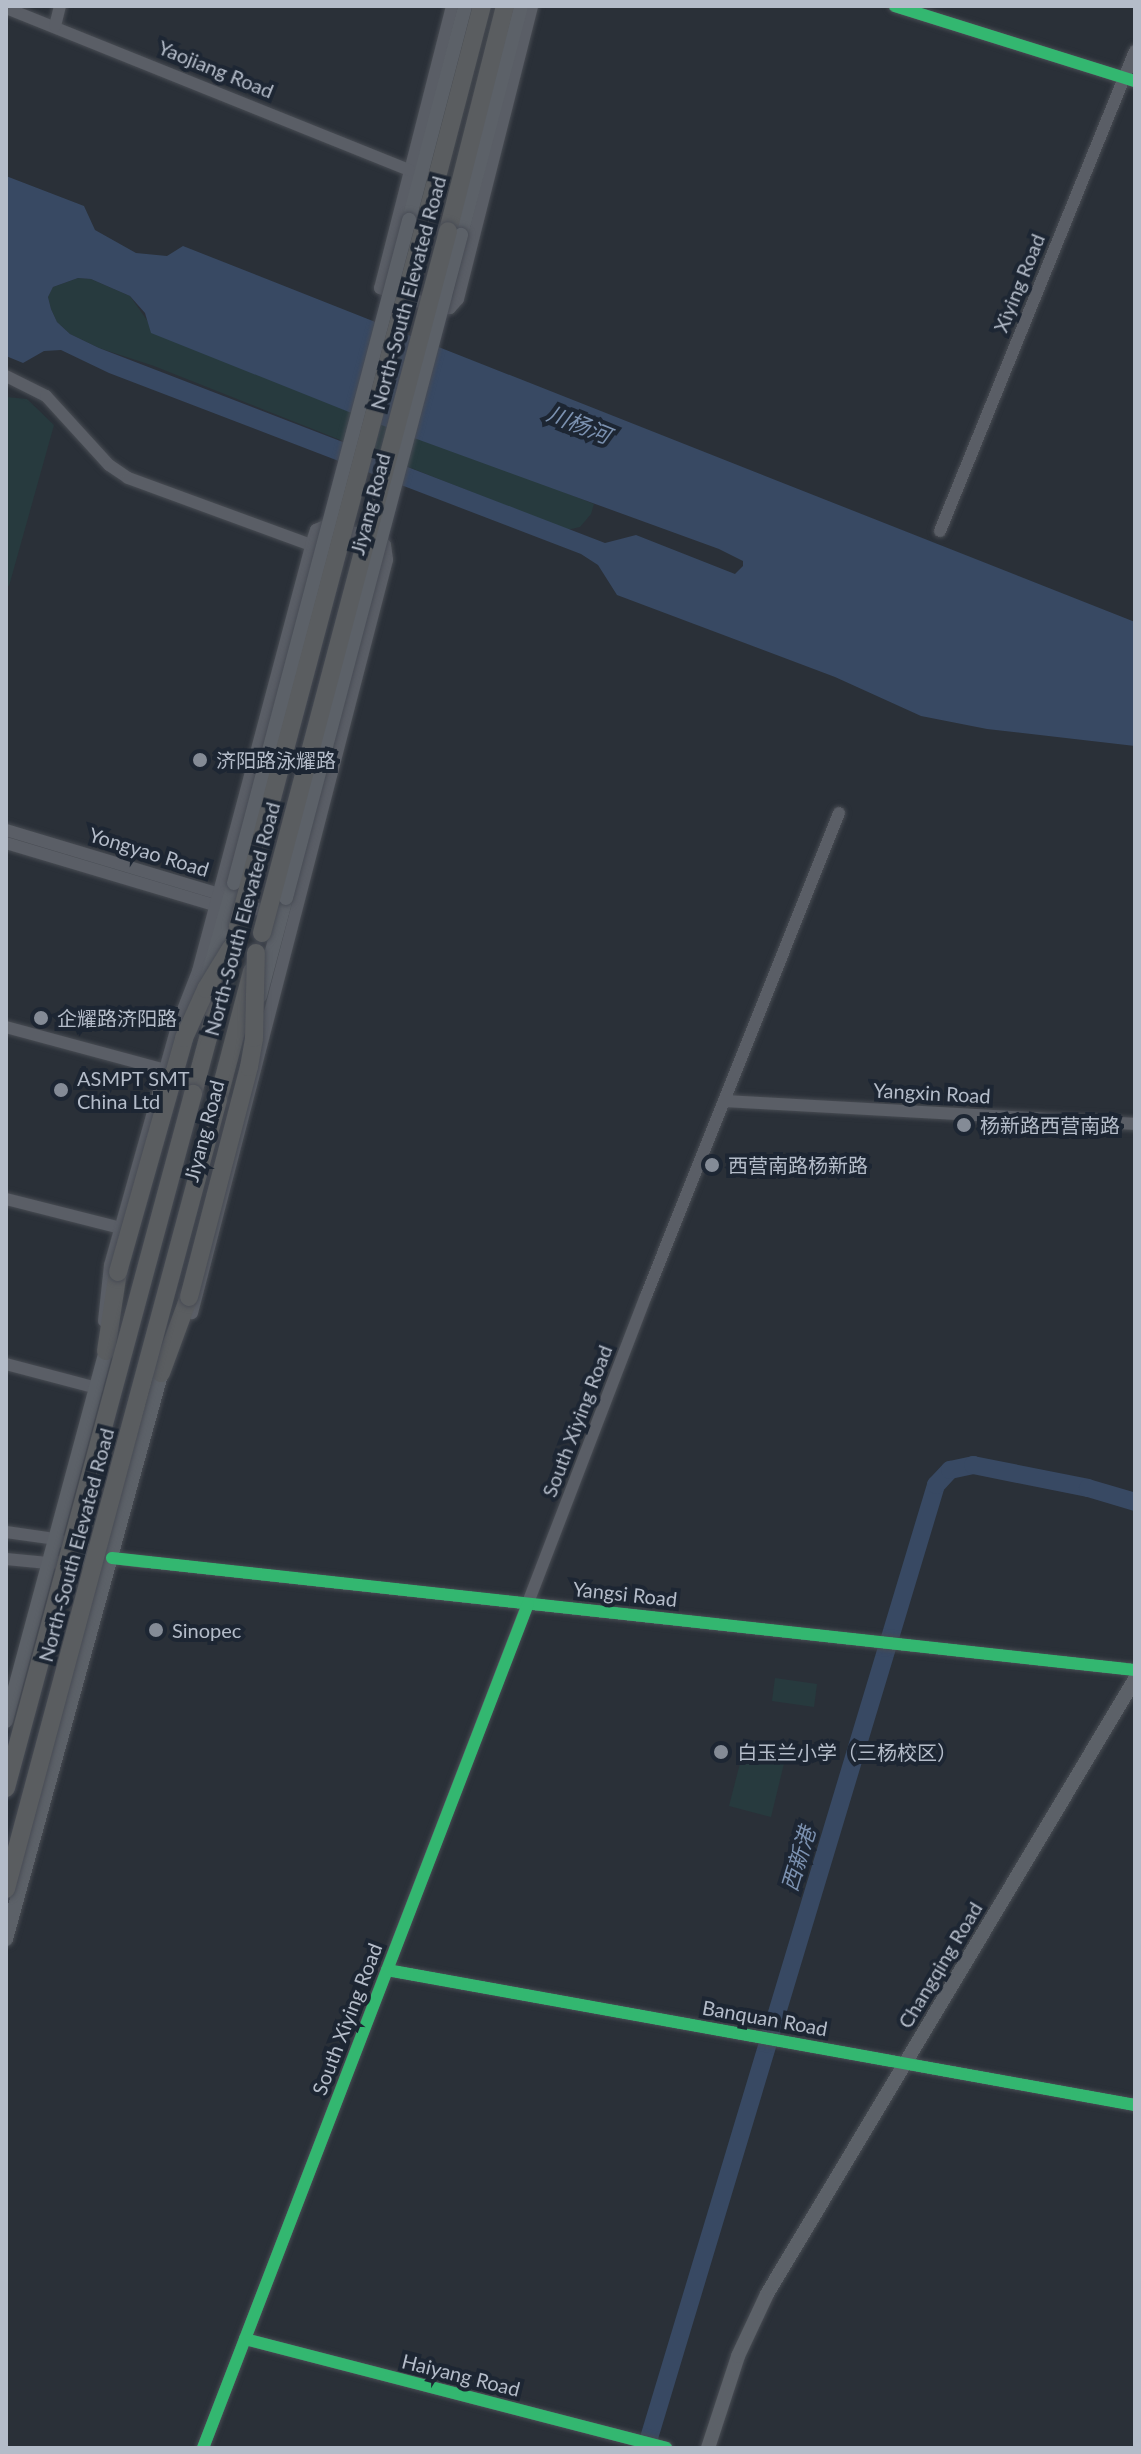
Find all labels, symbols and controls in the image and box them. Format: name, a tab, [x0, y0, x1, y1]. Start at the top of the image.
street label: Yaojiang Road	[155, 35, 277, 103]
street label: North-South Elevated Road	[365, 174, 451, 412]
street label: Xiying Road	[988, 230, 1050, 336]
water label: 川杨河	[543, 399, 615, 449]
street label: Jiyang Road	[345, 451, 395, 557]
place label: 济阳路泳耀路	[216, 748, 336, 772]
marker: 济阳路泳耀路	[191, 751, 209, 769]
street label: North-South Elevated Road	[199, 800, 285, 1038]
street label: Yongyao Road	[86, 822, 212, 882]
place label: 企耀路济阳路	[57, 1006, 177, 1030]
marker: 企耀路济阳路	[32, 1009, 50, 1027]
place label: ASMPT SMT China Ltd	[77, 1066, 190, 1113]
street label: Jiyang Road	[179, 1078, 229, 1184]
street label: Yangxin Road	[873, 1078, 991, 1108]
marker: ASMPT SMT China Ltd	[52, 1081, 70, 1099]
place label: 杨新路西营南路	[980, 1113, 1120, 1137]
marker: 杨新路西营南路	[955, 1116, 973, 1134]
place label: 西营南路杨新路	[728, 1153, 868, 1177]
marker: 西营南路杨新路	[703, 1156, 721, 1174]
street label: South Xiying Road	[537, 1342, 617, 1500]
street label: North-South Elevated Road	[33, 1426, 119, 1664]
street label: Yangsi Road	[572, 1577, 678, 1611]
place label: Sinopec	[172, 1618, 241, 1642]
marker: Sinopec	[147, 1621, 165, 1639]
place label: 白玉兰小学（三杨校区）	[737, 1740, 957, 1764]
marker: 白玉兰小学（三杨校区）	[712, 1743, 730, 1761]
water label: 西新港	[776, 1824, 820, 1894]
street label: Changqing Road	[893, 1898, 987, 2032]
street label: South Xiying Road	[307, 1940, 387, 2098]
street label: Banquan Road	[700, 1995, 830, 2041]
street label: Haiyang Road	[399, 2349, 523, 2401]

